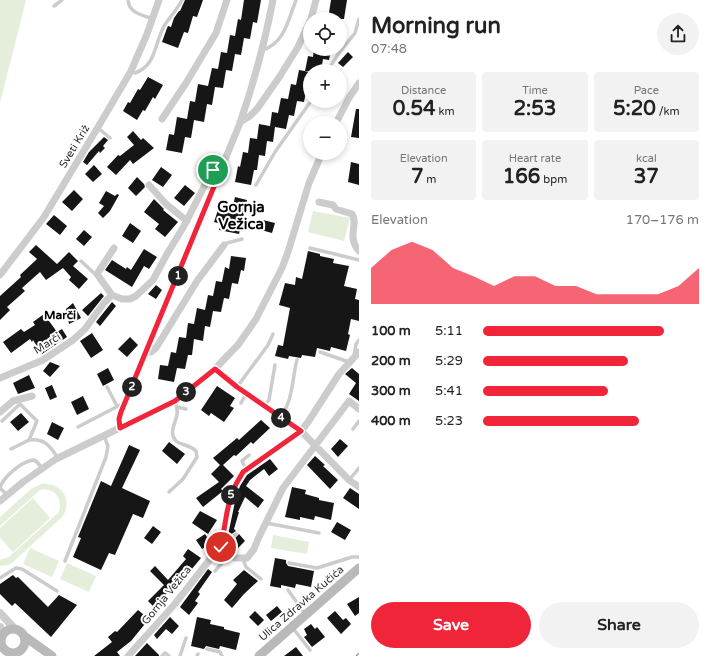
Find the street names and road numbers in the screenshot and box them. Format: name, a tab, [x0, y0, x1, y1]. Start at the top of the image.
street label: Sveti Križ	[56, 122, 93, 170]
street label: Marči	[31, 330, 63, 357]
street label: Ulica Zdravka Kučića	[256, 563, 346, 644]
street label: Gornja Vežica	[139, 564, 194, 627]

